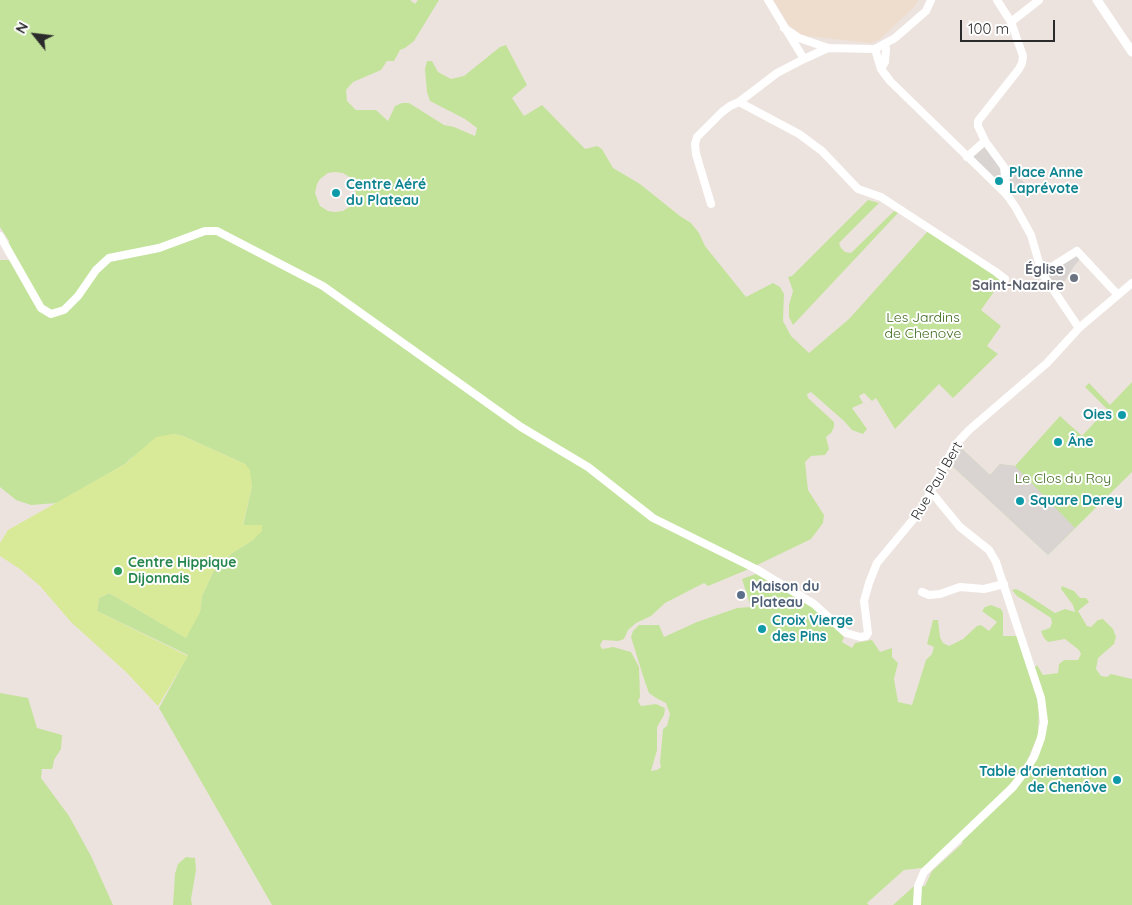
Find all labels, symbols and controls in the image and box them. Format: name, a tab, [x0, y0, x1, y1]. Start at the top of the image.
north arrow	[10, 10, 60, 60]
scale bar	[962, 10, 1057, 42]
text: N	[12, 19, 32, 37]
text: 100 m	[968, 19, 1009, 38]
place label: Place Anne Laprévote	[1009, 165, 1083, 198]
marker: Place Anne Laprévote	[993, 175, 1005, 187]
place label: Centre Aéré du Plateau	[346, 177, 426, 210]
marker: Centre Aéré du Plateau	[330, 187, 342, 199]
place label: Église Saint-Nazaire	[972, 262, 1064, 294]
marker: Église Saint-Nazaire	[1068, 272, 1080, 284]
park label: Les Jardins de Chenove	[885, 310, 961, 342]
place label: Oies	[1083, 407, 1112, 423]
marker: Oies	[1116, 409, 1128, 421]
place label: Âne	[1068, 434, 1094, 450]
marker: Âne	[1052, 436, 1064, 448]
street label: Rue Paul Bert	[908, 439, 966, 523]
park label: Le Clos du Roy	[1015, 471, 1111, 487]
place label: Square Derey	[1030, 493, 1123, 509]
marker: Square Derey	[1014, 495, 1026, 507]
place label: Centre Hippique Dijonnais	[128, 555, 237, 588]
marker: Centre Hippique Dijonnais	[112, 565, 124, 577]
place label: Maison du Plateau	[751, 579, 820, 612]
marker: Maison du Plateau	[735, 589, 747, 601]
place label: Croix Vierge des Pins	[772, 613, 853, 646]
marker: Croix Vierge des Pins	[756, 623, 768, 635]
place label: Table d'orientation de Chenôve	[979, 764, 1107, 796]
marker: Table d'orientation de Chenôve	[1111, 774, 1123, 786]

